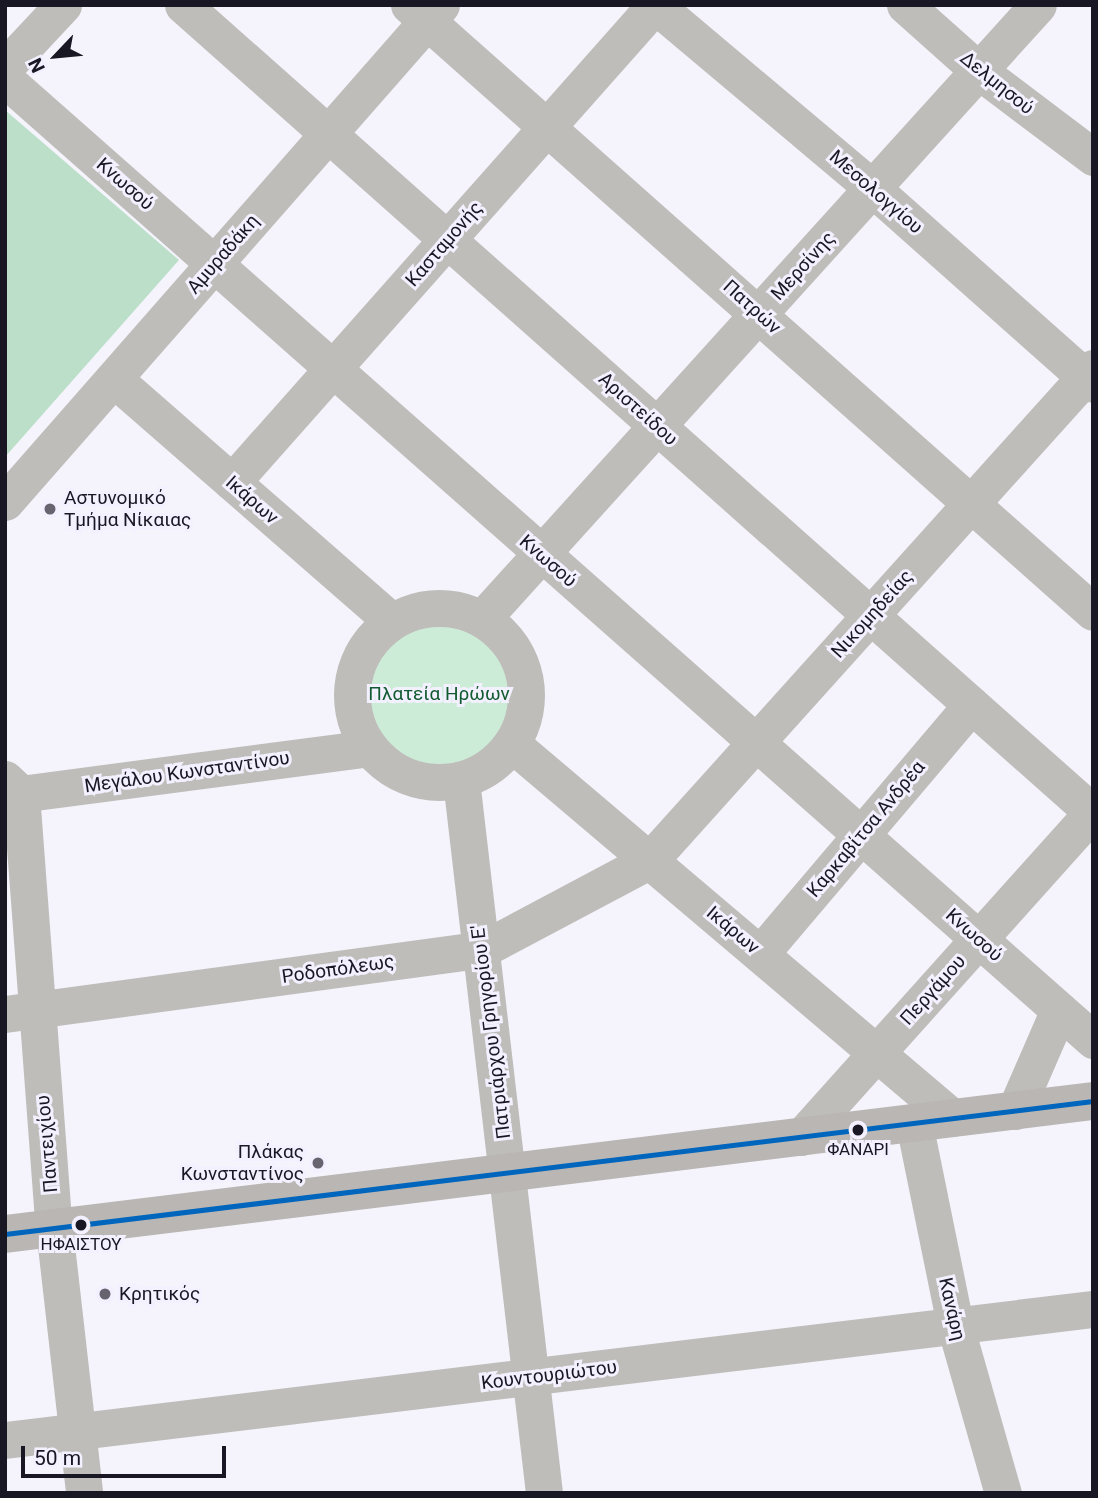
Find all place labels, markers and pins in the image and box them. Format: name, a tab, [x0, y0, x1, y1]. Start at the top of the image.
place label: Αστυνομικό Τμήμα Νίκαιας	[64, 487, 191, 531]
marker: Αστυνομικό Τμήμα Νίκαιας	[42, 501, 58, 517]
marker: ΦΑΝΑΡΙ	[851, 1123, 865, 1137]
place label: ΦΑΝΑΡΙ	[827, 1140, 889, 1160]
place label: Πλάκας Κωνσταντίνος	[181, 1141, 304, 1185]
marker: Πλάκας Κωνσταντίνος	[310, 1155, 326, 1171]
marker: ΗΦΑΙΣΤΟΥ	[74, 1218, 88, 1232]
place label: ΗΦΑΙΣΤΟΥ	[41, 1235, 121, 1255]
place label: Κρητικός	[119, 1283, 200, 1305]
marker: Κρητικός	[97, 1286, 113, 1302]

